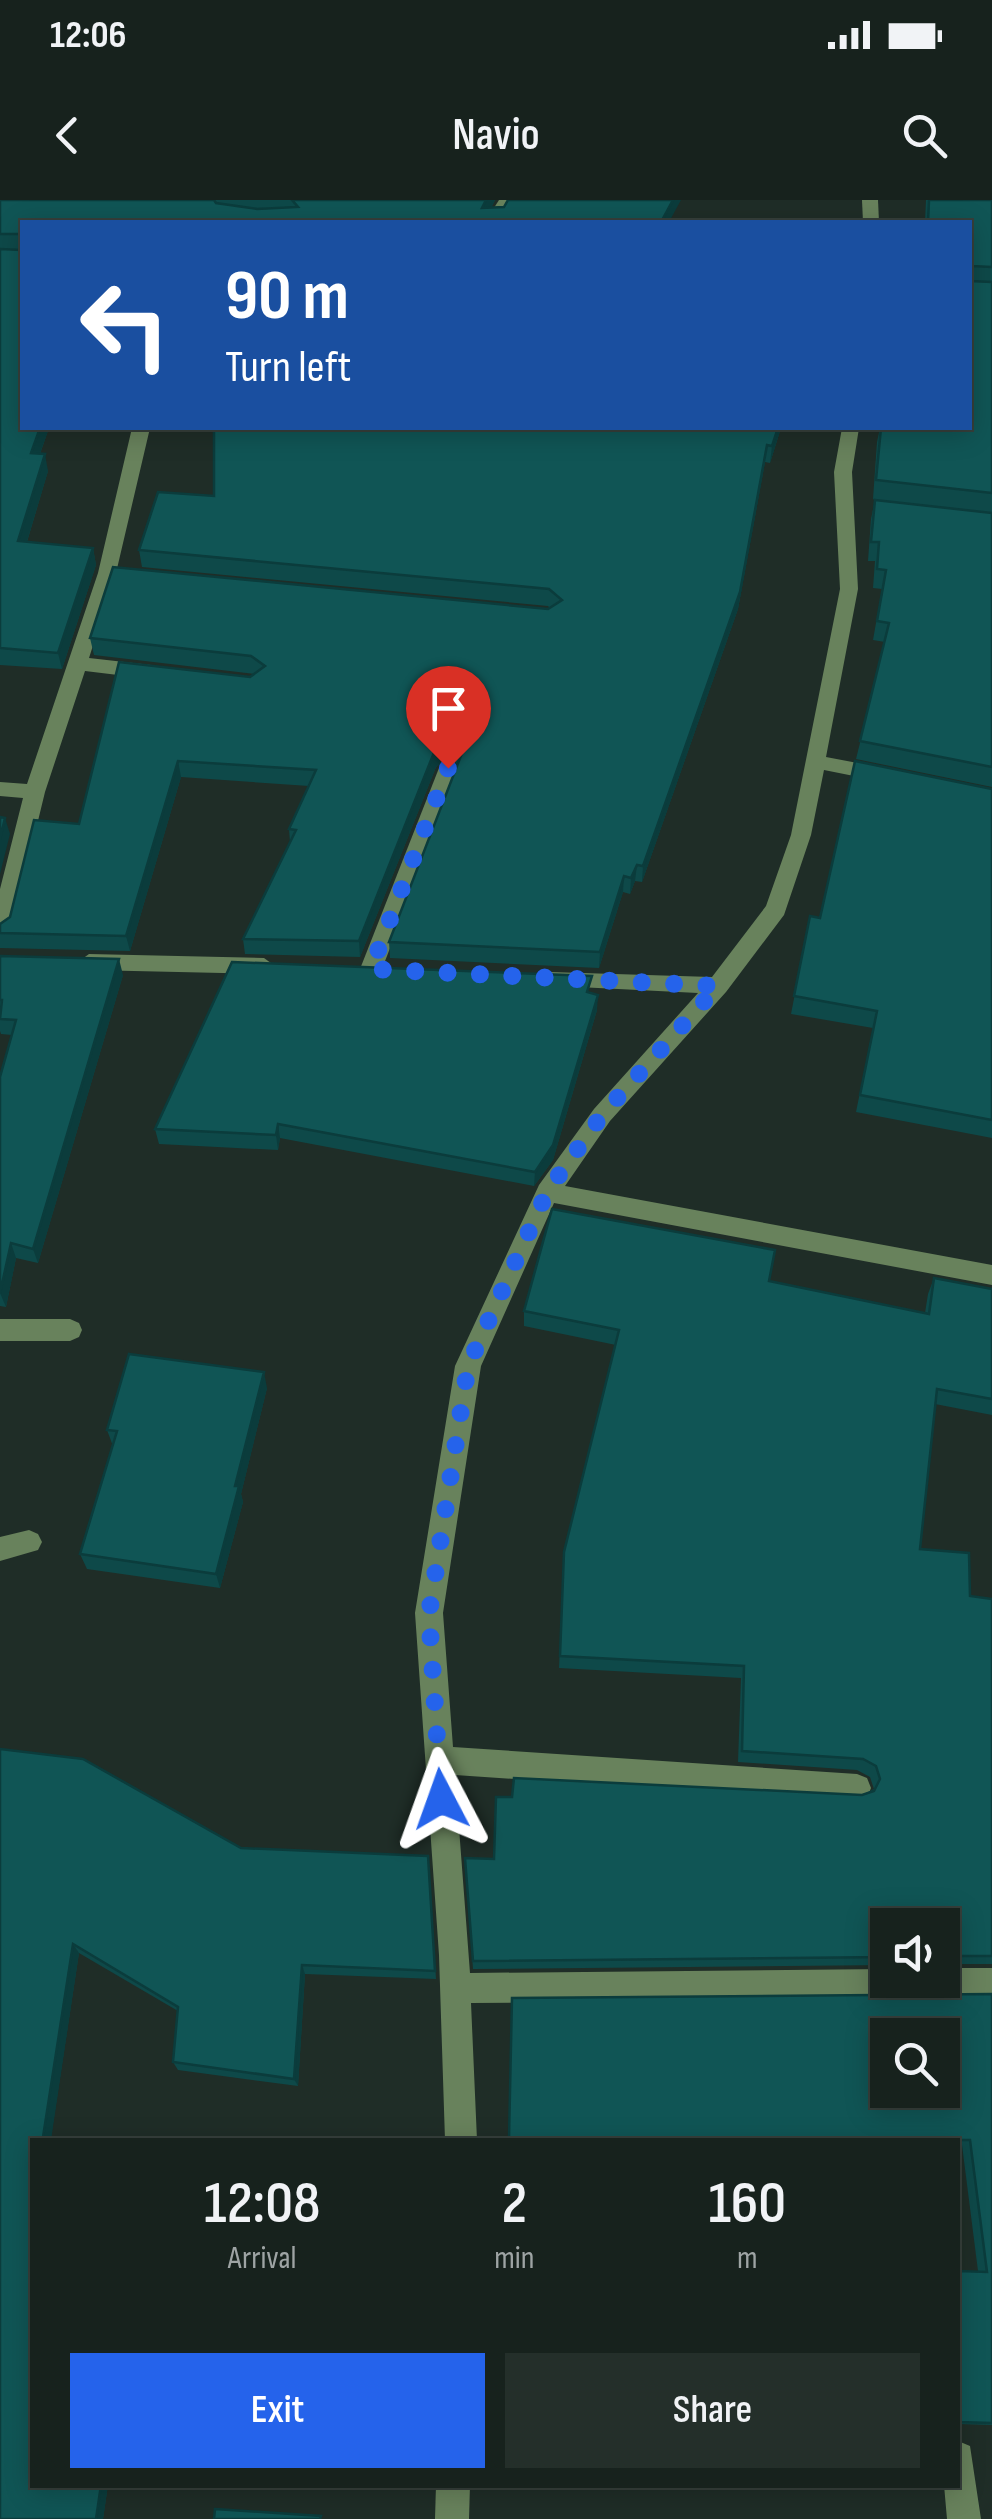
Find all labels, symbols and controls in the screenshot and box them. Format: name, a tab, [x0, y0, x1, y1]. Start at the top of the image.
text: 12:06	[50, 13, 126, 58]
icon: back	[40, 108, 95, 163]
text: Navio	[452, 108, 540, 163]
icon: search	[897, 108, 952, 163]
text: 90 m	[225, 255, 349, 339]
icon: left	[60, 260, 190, 390]
text: Turn left	[225, 340, 351, 395]
pin	[406, 666, 491, 769]
icon: arrive	[421, 681, 476, 736]
position arrow	[389, 1747, 493, 1851]
map controls	[870, 1908, 960, 2108]
button: sound	[870, 1908, 960, 1998]
button: search	[870, 2018, 960, 2108]
text: 12:08	[204, 2168, 320, 2240]
text: 2	[502, 2168, 527, 2240]
text: 160	[708, 2168, 786, 2240]
text: Arrival	[228, 2239, 297, 2278]
text: min	[494, 2239, 535, 2278]
text: m	[737, 2239, 758, 2278]
button: Exit	[70, 2353, 485, 2468]
button: Share	[505, 2353, 920, 2468]

